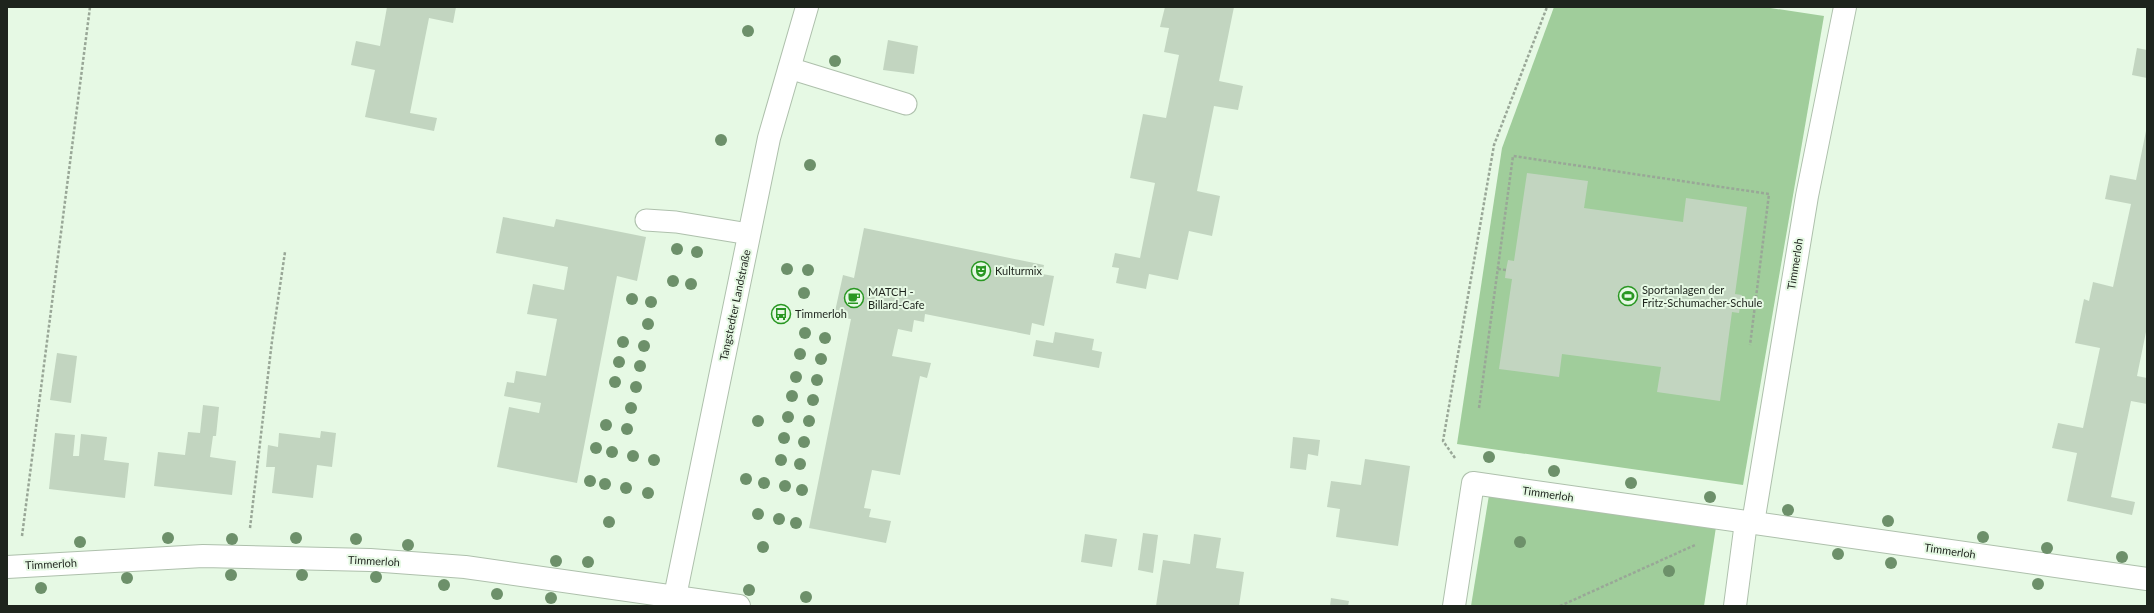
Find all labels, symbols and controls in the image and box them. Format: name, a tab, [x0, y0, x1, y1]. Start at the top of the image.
street label: Timmerloh	[1784, 237, 1805, 291]
street label: Tangstedter Landstraße	[716, 248, 753, 362]
theatre icon: Kulturmix	[970, 260, 992, 282]
place label: Kulturmix	[995, 264, 1043, 277]
place label: Sportanlagen der Fritz-Schumacher-Schule	[1642, 283, 1762, 309]
place label: MATCH - Billard-Cafe	[868, 285, 925, 311]
sports icon: Sportanlagen der Fritz-Schumacher-Schule	[1617, 285, 1639, 307]
cafe icon: MATCH - Billard-Cafe	[843, 287, 865, 309]
bus stop icon: Timmerloh	[770, 303, 792, 325]
place label: Timmerloh	[795, 307, 847, 320]
street label: Timmerloh	[1521, 483, 1575, 504]
street label: Timmerloh	[1923, 540, 1977, 561]
street label: Timmerloh	[348, 553, 400, 568]
street label: Timmerloh	[25, 556, 77, 571]

